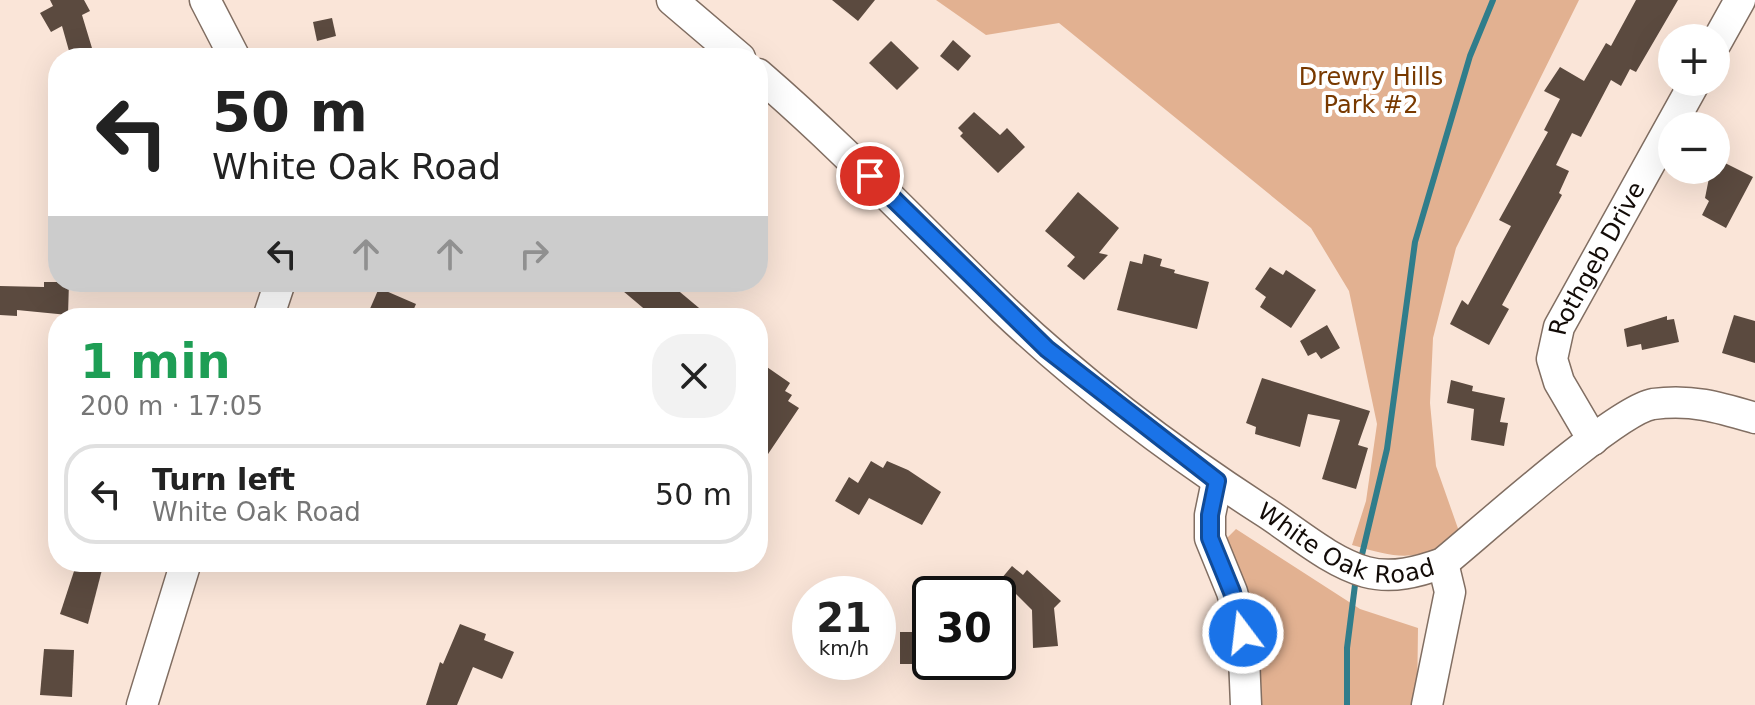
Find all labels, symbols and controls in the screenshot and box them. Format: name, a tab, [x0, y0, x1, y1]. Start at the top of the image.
map controls	[1658, 24, 1730, 184]
button: +	[1658, 24, 1730, 96]
park label: Drewry Hills Park #2	[1299, 63, 1443, 119]
text: 50 m	[212, 79, 368, 144]
icon: left	[80, 80, 184, 184]
button: −	[1658, 112, 1730, 184]
pin	[836, 142, 904, 210]
text: White Oak Road	[212, 146, 501, 187]
icon: arrive	[848, 154, 892, 198]
street label: Rothgeb Drive	[1544, 177, 1651, 338]
icon: left	[260, 232, 304, 276]
icon: ahead	[344, 232, 388, 276]
icon: ahead	[428, 232, 472, 276]
icon: right	[512, 232, 556, 276]
text: 1 min	[80, 333, 231, 389]
button: close	[652, 334, 736, 418]
text: 200 m · 17:05	[80, 391, 263, 421]
text: Turn left	[152, 462, 295, 497]
icon: left	[84, 472, 128, 516]
text: 50 m	[655, 477, 732, 512]
text: White Oak Road	[152, 497, 361, 527]
street label: White Oak Road	[1252, 497, 1438, 589]
speed limit sign: 30	[912, 576, 1016, 680]
position arrow	[1201, 591, 1285, 675]
text: 21	[816, 595, 872, 641]
text: km/h	[819, 636, 869, 660]

